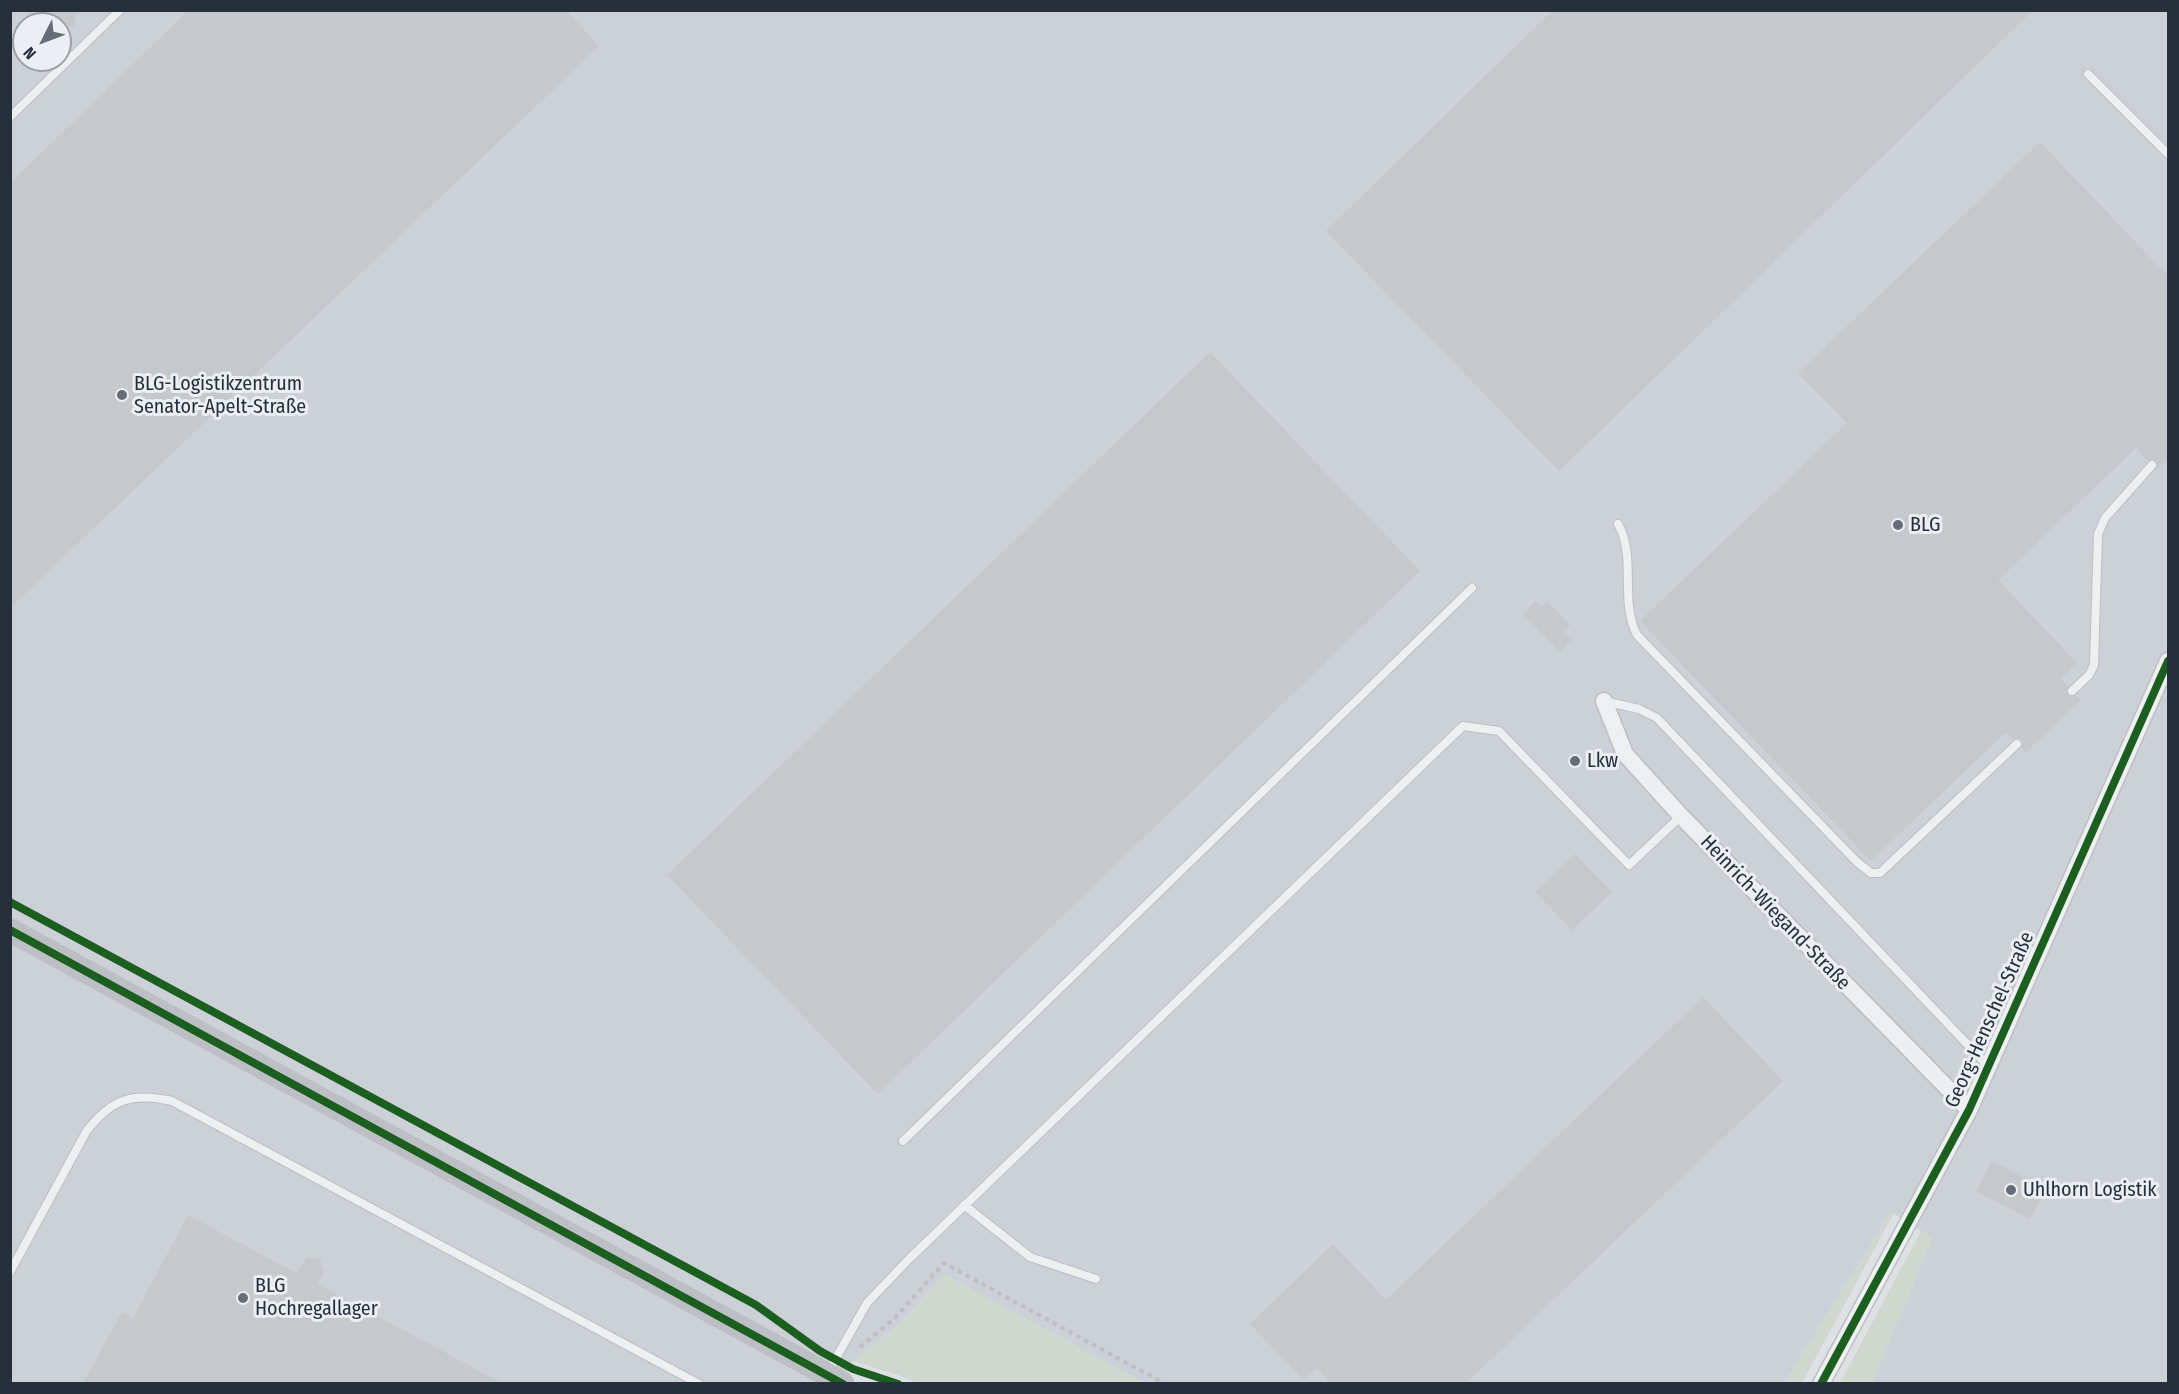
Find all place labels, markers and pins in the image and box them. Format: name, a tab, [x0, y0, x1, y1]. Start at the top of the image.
place label: BLG-Logistikzentrum Senator-Apelt-Straße	[134, 372, 306, 419]
marker: BLG-Logistikzentrum Senator-Apelt-Straße	[115, 388, 129, 402]
place label: BLG	[1910, 513, 1940, 537]
marker: BLG	[1891, 518, 1905, 532]
place label: Lkw	[1587, 749, 1618, 773]
marker: Lkw	[1568, 754, 1582, 768]
place label: Uhlhorn Logistik	[2023, 1178, 2157, 1202]
marker: Uhlhorn Logistik	[2004, 1183, 2018, 1197]
place label: BLG Hochregallager	[255, 1274, 378, 1321]
marker: BLG Hochregallager	[236, 1291, 250, 1305]

